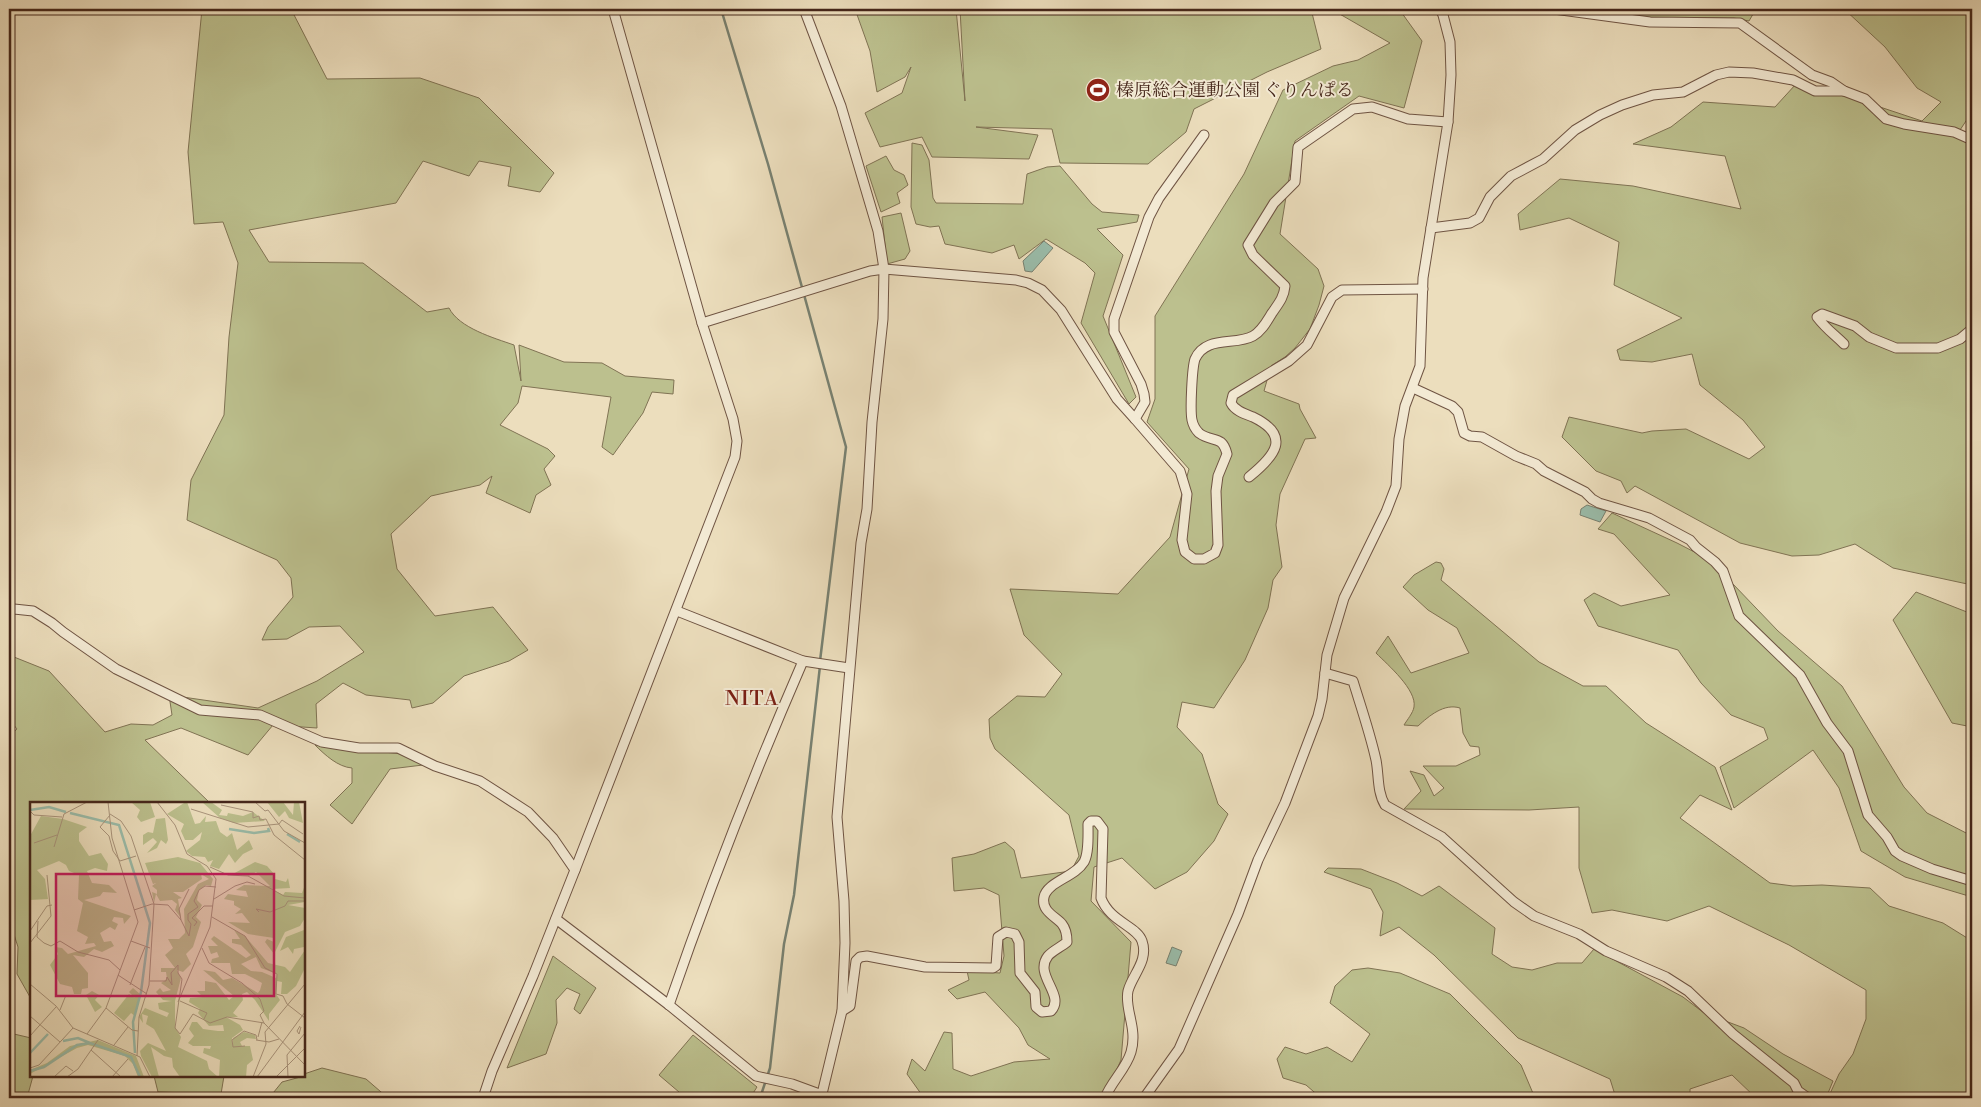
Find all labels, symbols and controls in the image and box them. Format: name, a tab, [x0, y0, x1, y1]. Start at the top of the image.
sports icon: 榛原総合運動公園 ぐりんぱる	[1085, 77, 1111, 103]
place label: 榛原総合運動公園 ぐりんぱる	[1116, 79, 1354, 102]
district label: NITA	[725, 687, 779, 712]
inset map	[30, 802, 305, 1077]

